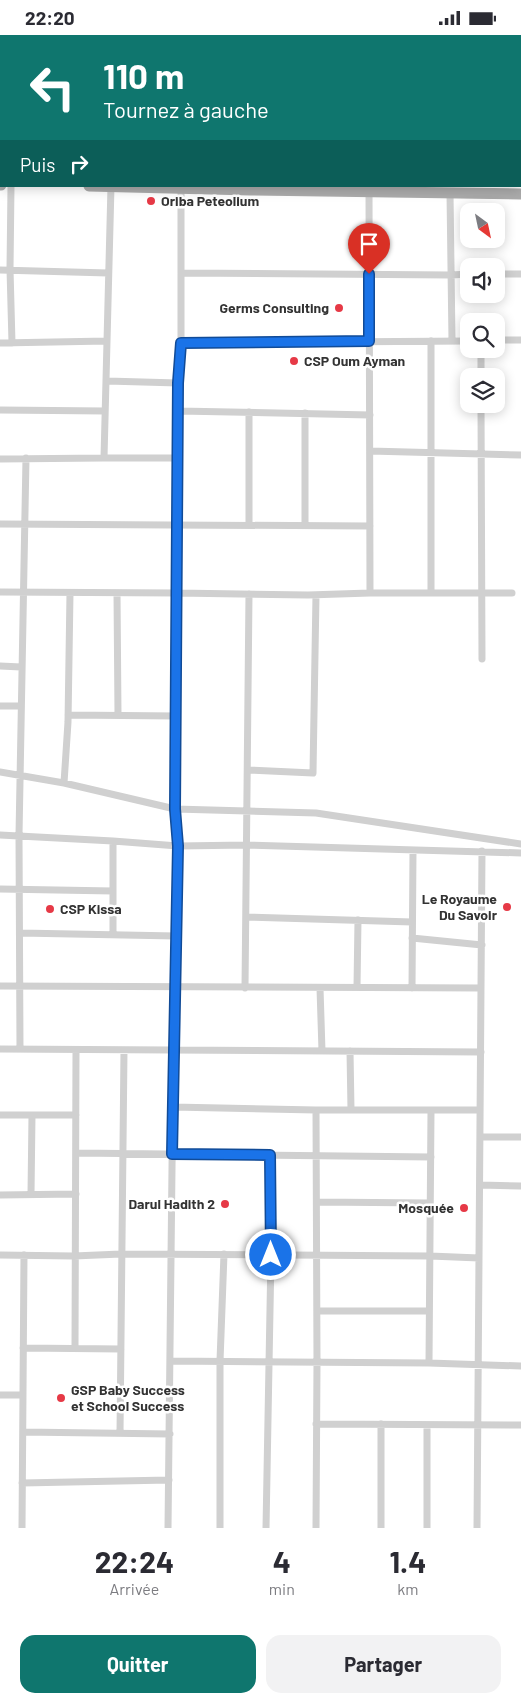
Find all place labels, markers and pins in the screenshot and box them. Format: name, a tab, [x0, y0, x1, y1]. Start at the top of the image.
place label: Oriba Peteolium	[161, 192, 259, 209]
marker: Oriba Peteolium	[145, 195, 157, 207]
pin	[348, 223, 390, 274]
place label: Germs Consulting	[220, 299, 329, 316]
marker: Germs Consulting	[333, 302, 345, 314]
place label: CSP Oum Ayman	[304, 352, 405, 369]
marker: CSP Oum Ayman	[288, 355, 300, 367]
place label: Le Royaume Du Savoir	[422, 890, 498, 923]
place label: CSP Kissa	[60, 900, 122, 917]
marker: Le Royaume Du Savoir	[501, 901, 513, 913]
marker: CSP Kissa	[44, 903, 56, 915]
place label: Darul Hadith 2	[128, 1195, 215, 1212]
marker: Darul Hadith 2	[219, 1198, 231, 1210]
place label: Mosquée	[398, 1199, 454, 1216]
marker: Mosquée	[458, 1202, 470, 1214]
place label: GSP Baby Success et School Success	[71, 1381, 185, 1414]
marker: GSP Baby Success et School Success	[55, 1392, 67, 1404]

